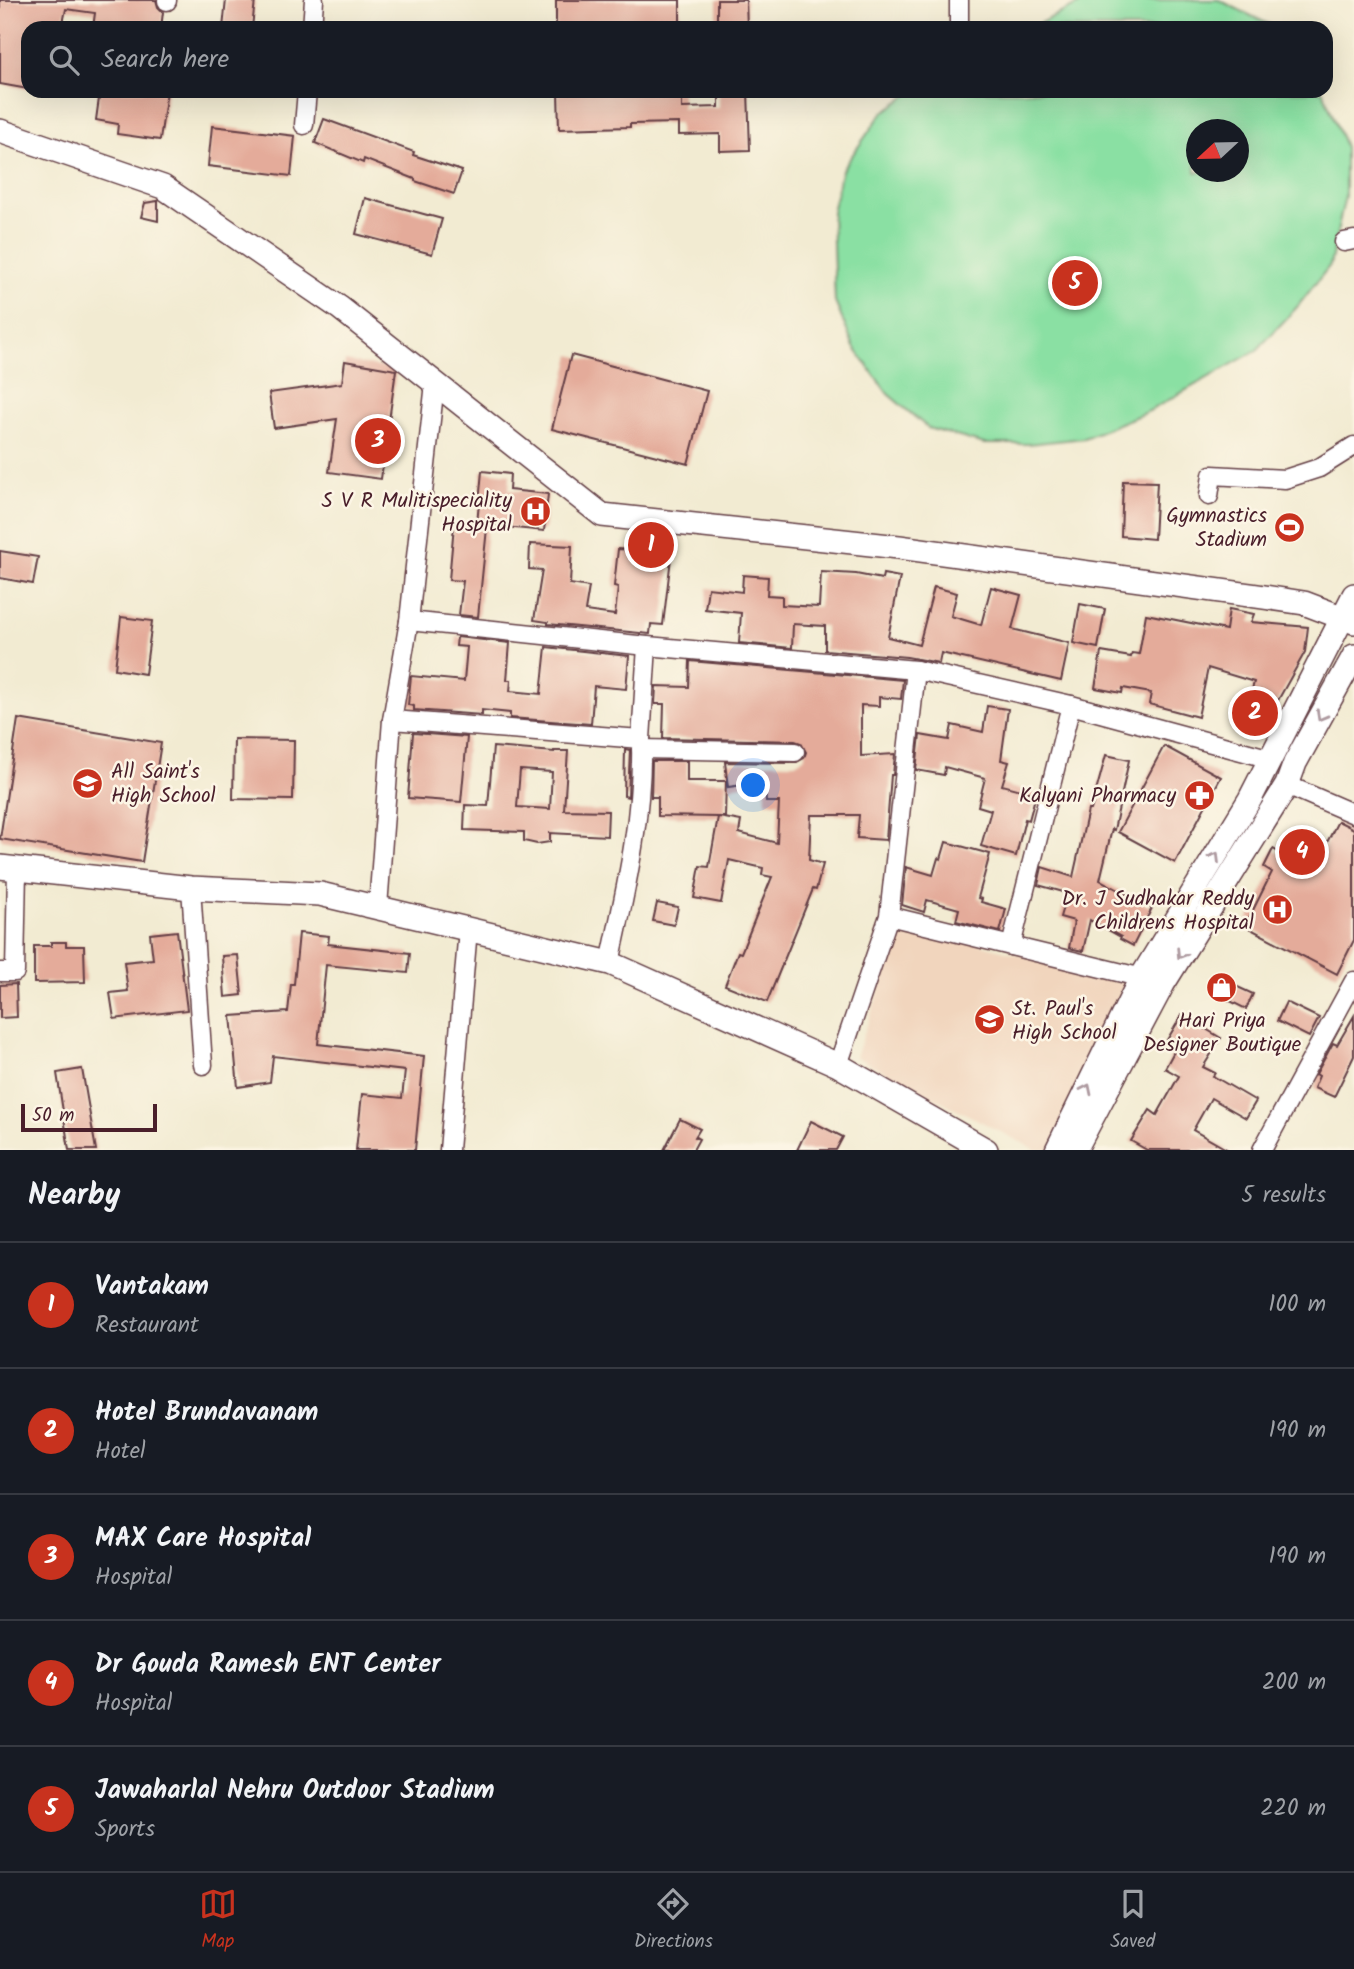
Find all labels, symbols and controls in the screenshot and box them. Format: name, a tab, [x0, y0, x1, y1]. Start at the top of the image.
search box	[21, 21, 1333, 98]
text: Search here	[101, 39, 229, 81]
icon: search	[45, 41, 83, 79]
north arrow	[1186, 119, 1249, 182]
pin: 5	[1052, 257, 1098, 309]
pin: 3	[355, 415, 401, 467]
place label: S V R Mulitispeciality Hospital	[321, 485, 512, 542]
hospital icon: S V R Mulitispeciality Hospital	[518, 495, 552, 529]
place label: Gymnastics Stadium	[1166, 500, 1267, 557]
sports icon: Gymnastics Stadium	[1273, 510, 1307, 544]
pin: 1	[628, 519, 674, 571]
pin: 2	[1232, 687, 1278, 739]
one-way arrow	[1316, 709, 1329, 721]
place label: All Saint's High School	[111, 756, 216, 813]
school or university icon: All Saint's High School	[71, 766, 105, 800]
your location	[736, 768, 770, 802]
pharmacy icon: Kalyani Pharmacy	[1182, 778, 1216, 812]
place label: Kalyani Pharmacy	[1019, 780, 1176, 813]
pin: 4	[1279, 826, 1325, 878]
one-way arrow	[1206, 851, 1219, 864]
place label: Dr. J Sudhakar Reddy Childrens Hospital	[1061, 883, 1254, 940]
hospital icon: Dr. J Sudhakar Reddy Childrens Hospital	[1260, 893, 1294, 927]
one-way arrow	[1177, 946, 1190, 959]
shop icon: Hari Priya Designer Boutique	[1205, 971, 1239, 1005]
place label: St. Paul's High School	[1012, 993, 1117, 1050]
school or university icon: St. Paul's High School	[972, 1003, 1006, 1037]
place label: Hari Priya Designer Boutique	[1143, 1005, 1302, 1062]
one-way arrow	[1078, 1084, 1092, 1096]
scale bar	[21, 1101, 158, 1133]
text: 50 m	[32, 1101, 74, 1131]
text: Nearby	[28, 1172, 120, 1220]
text: 5 results	[1241, 1178, 1326, 1214]
text: Vantakam	[95, 1266, 209, 1308]
text: 1	[48, 1287, 54, 1323]
text: 100 m	[1268, 1287, 1326, 1323]
text: Restaurant	[95, 1308, 199, 1344]
text: Hotel Brundavanam	[95, 1392, 318, 1434]
text: 2	[44, 1413, 58, 1449]
text: 190 m	[1269, 1413, 1326, 1449]
text: Hotel	[95, 1434, 146, 1470]
text: MAX Care Hospital	[95, 1518, 311, 1560]
text: 3	[45, 1539, 57, 1575]
text: 190 m	[1269, 1539, 1326, 1575]
text: Hospital	[95, 1560, 172, 1596]
text: Dr Gouda Ramesh ENT Center	[95, 1644, 441, 1686]
text: 4	[45, 1665, 57, 1701]
text: 200 m	[1262, 1665, 1326, 1701]
text: Hospital	[95, 1686, 172, 1722]
text: Jawaharlal Nehru Outdoor Stadium	[95, 1770, 494, 1812]
text: 5	[45, 1791, 57, 1827]
text: 220 m	[1260, 1791, 1326, 1827]
text: Sports	[95, 1812, 155, 1848]
tab: Map	[199, 1885, 237, 1957]
tab: Directions	[634, 1885, 713, 1957]
tab: Saved	[1110, 1885, 1155, 1957]

